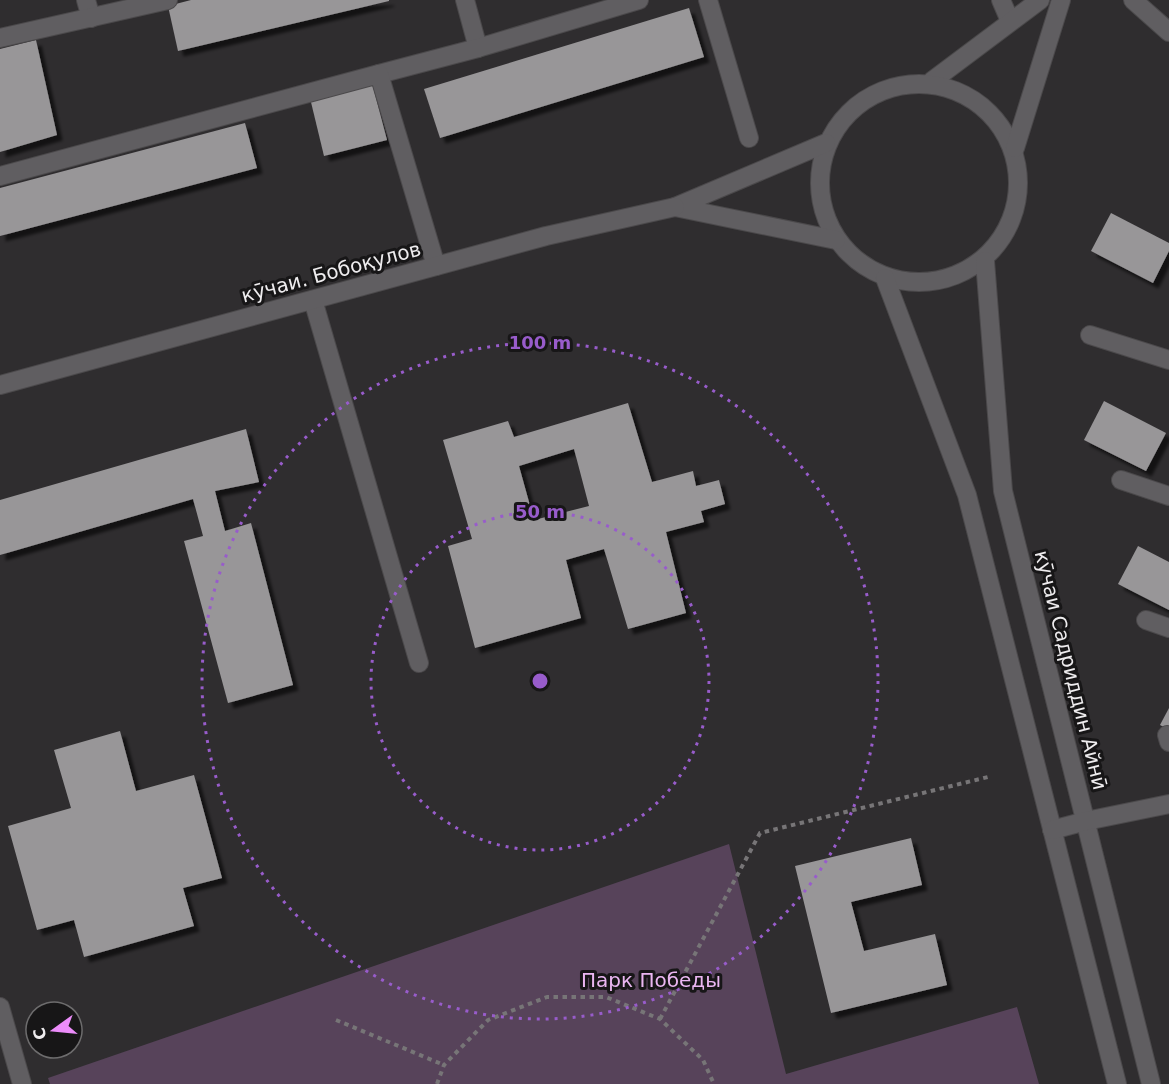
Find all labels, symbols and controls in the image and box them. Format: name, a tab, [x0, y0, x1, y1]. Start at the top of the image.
street label: кӯчаи. Бобоқулов	[239, 236, 423, 308]
text: 100 m	[509, 332, 571, 353]
text: 50 m	[515, 501, 565, 522]
street label: кӯчаи Садриддин Айнӣ	[1030, 548, 1112, 792]
centre of rings	[530, 671, 550, 691]
park label: Парк Победы	[581, 968, 721, 992]
north arrow	[24, 1000, 84, 1060]
text: С	[29, 1026, 51, 1042]

